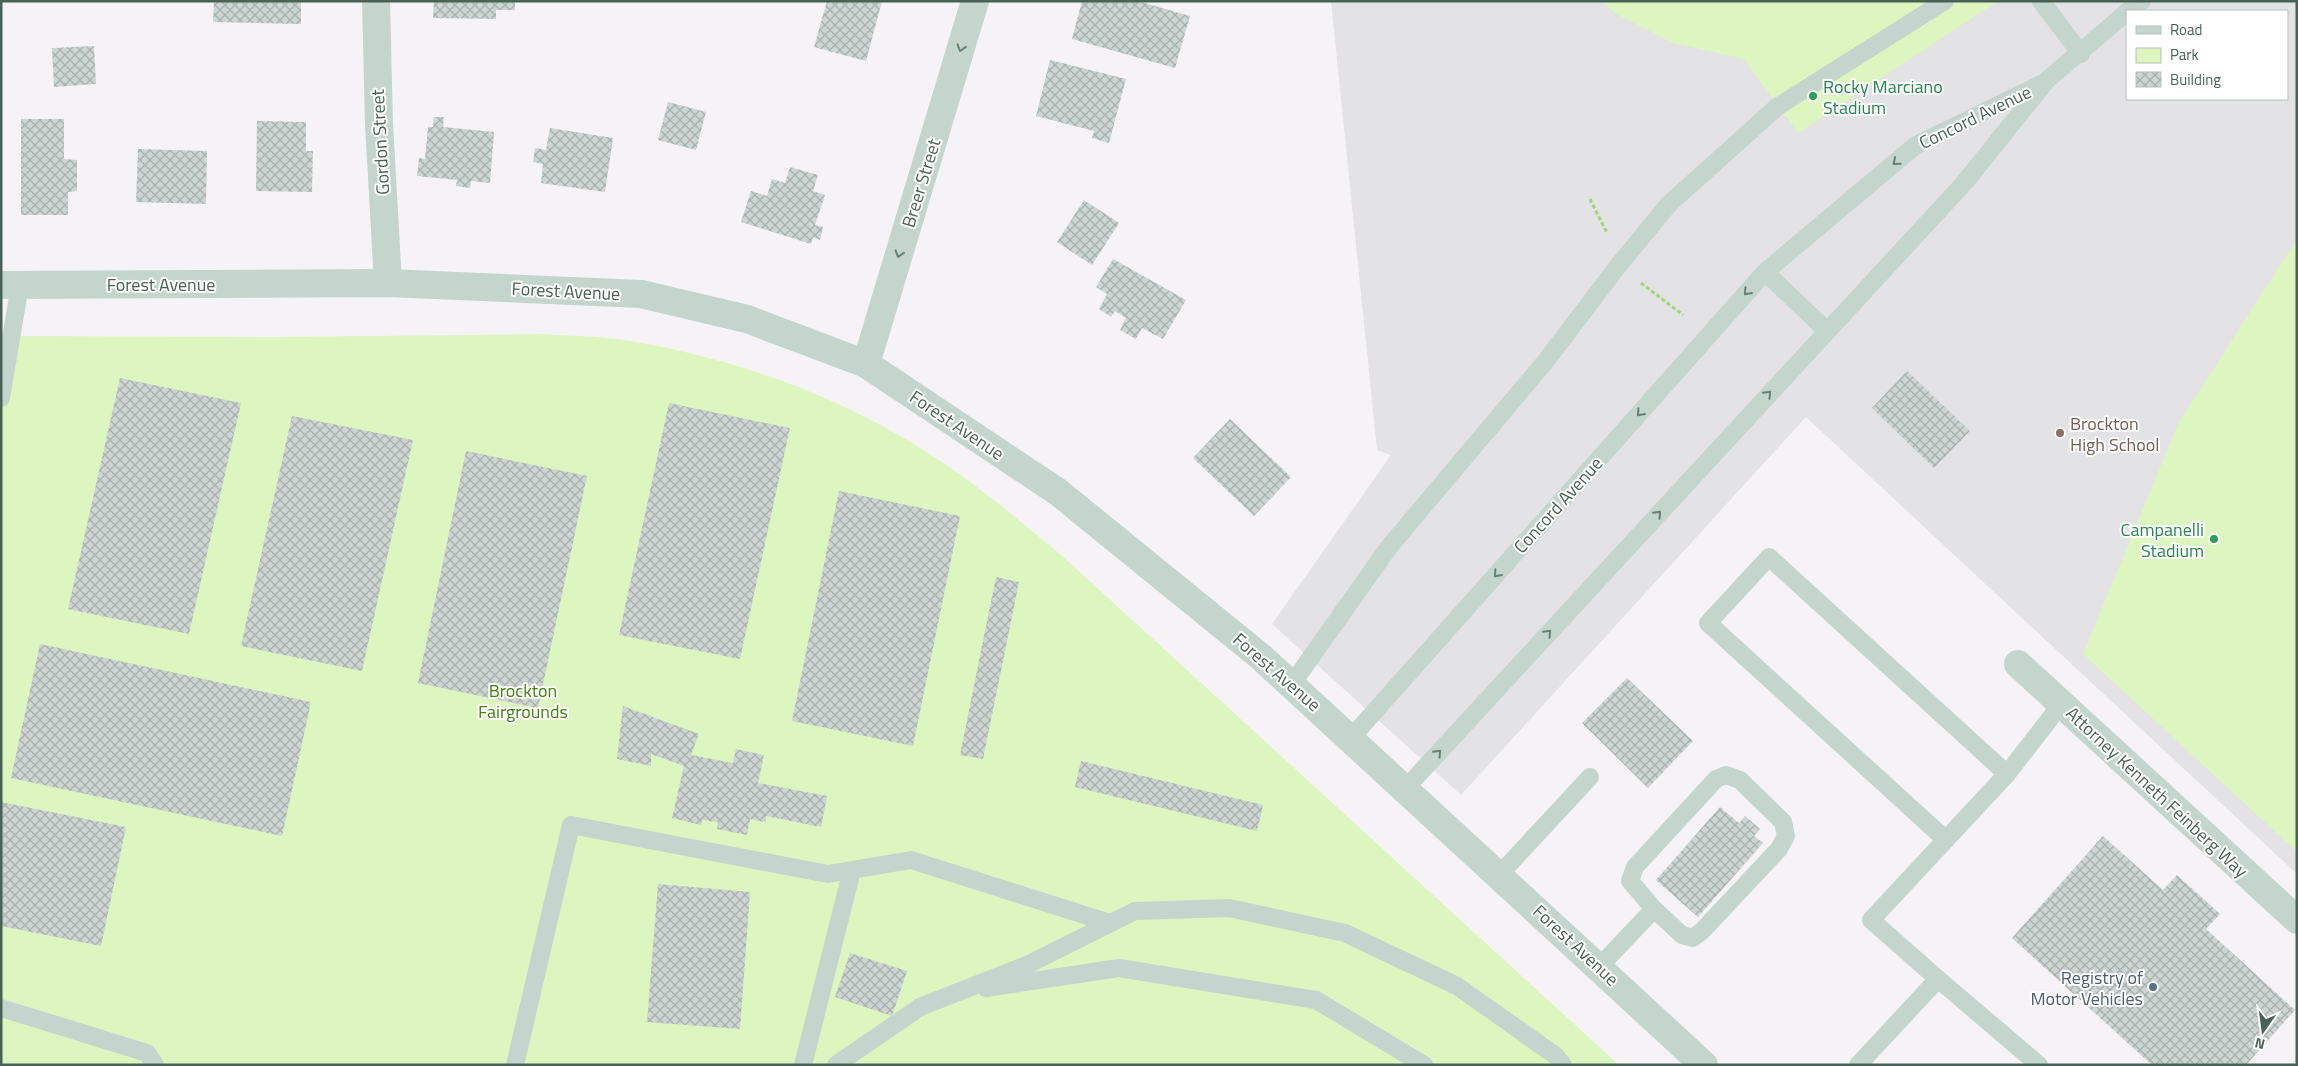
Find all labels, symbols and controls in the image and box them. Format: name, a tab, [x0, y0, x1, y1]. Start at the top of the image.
legend	[2126, 10, 2288, 100]
text: Road	[2170, 18, 2202, 41]
one-way arrow	[956, 43, 966, 52]
text: Park	[2170, 43, 2199, 66]
text: Building	[2170, 68, 2221, 91]
place label: Rocky Marciano Stadium	[1823, 73, 1943, 121]
street label: Concord Avenue	[1914, 78, 2036, 156]
street label: Gordon Street	[364, 88, 396, 195]
marker: Rocky Marciano Stadium	[1807, 90, 1819, 102]
street label: Breer Street	[895, 134, 948, 231]
one-way arrow	[1892, 156, 1901, 165]
one-way arrow	[895, 249, 905, 257]
street label: Forest Avenue	[107, 271, 215, 298]
street label: Forest Avenue	[511, 275, 621, 307]
one-way arrow	[1744, 286, 1753, 295]
street label: Forest Avenue	[904, 383, 1010, 467]
one-way arrow	[1762, 391, 1771, 400]
one-way arrow	[1636, 408, 1645, 417]
place label: Brockton High School	[2070, 410, 2159, 458]
marker: Brockton High School	[2054, 427, 2066, 439]
street label: Concord Avenue	[1507, 451, 1609, 559]
one-way arrow	[1652, 510, 1661, 519]
place label: Campanelli Stadium	[2121, 516, 2204, 564]
marker: Campanelli Stadium	[2208, 533, 2220, 545]
one-way arrow	[1494, 569, 1503, 578]
street label: Forest Avenue	[1227, 626, 1327, 718]
one-way arrow	[1542, 630, 1551, 639]
park label: Brockton Fairgrounds	[478, 677, 568, 725]
street label: Attorney Kenneth Feinberg Way	[2060, 700, 2254, 884]
one-way arrow	[1432, 749, 1441, 758]
street label: Forest Avenue	[1527, 898, 1625, 992]
place label: Registry of Motor Vehicles	[2030, 964, 2143, 1012]
marker: Registry of Motor Vehicles	[2147, 981, 2159, 993]
north arrow	[2238, 1006, 2288, 1056]
text: N	[2252, 1033, 2267, 1055]

